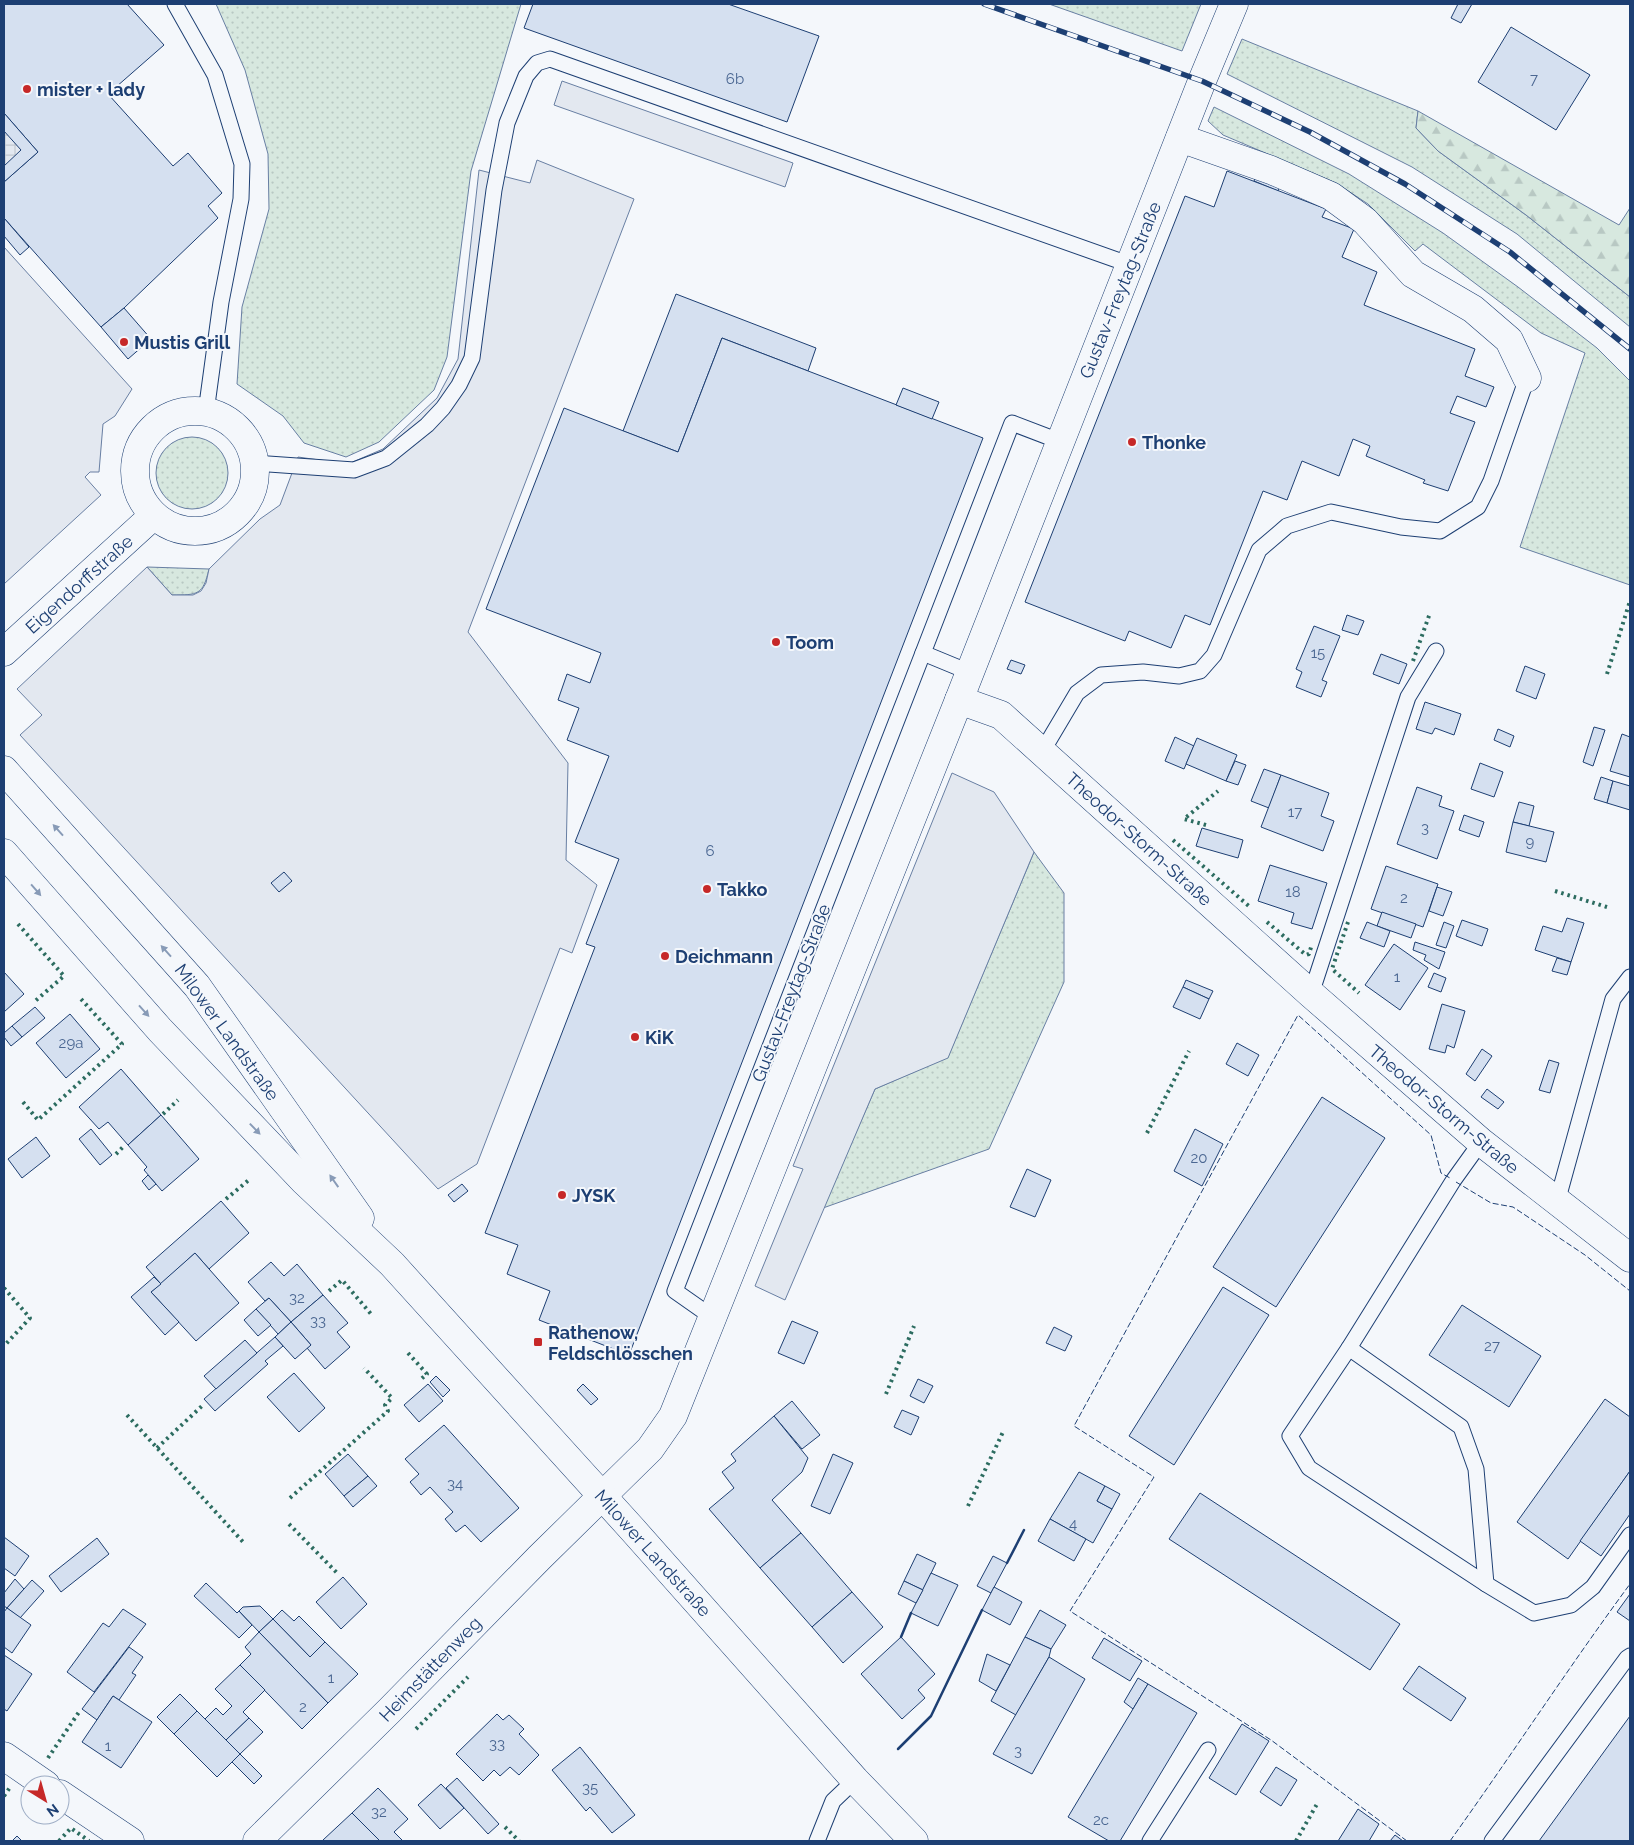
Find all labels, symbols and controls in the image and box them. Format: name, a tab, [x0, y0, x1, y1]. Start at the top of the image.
house number: 6b	[726, 70, 744, 88]
house number: 7	[1530, 70, 1538, 88]
place label: mister + lady	[37, 79, 145, 100]
marker: mister + lady	[21, 83, 33, 95]
street label: Gustav-Freytag-Straße	[1075, 198, 1165, 381]
place label: Mustis Grill	[134, 332, 231, 353]
marker: Mustis Grill	[118, 336, 130, 348]
place label: Thonke	[1142, 432, 1206, 453]
marker: Thonke	[1126, 436, 1138, 448]
street label: Eigendorffstraße	[21, 530, 137, 638]
place label: Toom	[786, 632, 834, 653]
marker: Toom	[770, 636, 782, 648]
house number: 15	[1311, 644, 1325, 662]
street label: Theodor-Storm-Straße	[1062, 768, 1217, 910]
house number: 17	[1288, 803, 1302, 821]
house number: 3	[1421, 819, 1429, 837]
one-way arrow	[52, 825, 64, 837]
house number: 9	[1526, 833, 1535, 851]
house number: 6	[705, 842, 715, 860]
place label: Takko	[717, 879, 768, 900]
one-way arrow	[30, 883, 42, 895]
marker: Takko	[701, 883, 713, 895]
house number: 18	[1285, 883, 1301, 901]
house number: 2	[1400, 889, 1408, 907]
street label: Gustav-Freytag-Straße	[747, 901, 835, 1085]
one-way arrow	[161, 945, 172, 958]
place label: Deichmann	[675, 946, 773, 967]
marker: Deichmann	[659, 950, 671, 962]
street label: Milower Landstraße	[170, 960, 284, 1105]
house number: 1	[1394, 968, 1401, 986]
one-way arrow	[138, 1005, 149, 1018]
place label: KiK	[645, 1027, 675, 1048]
marker: KiK	[629, 1031, 641, 1043]
house number: 29a	[59, 1034, 83, 1052]
street label: Theodor-Storm-Straße	[1365, 1040, 1524, 1178]
one-way arrow	[249, 1123, 261, 1135]
house number: 20	[1191, 1149, 1208, 1167]
one-way arrow	[329, 1174, 339, 1188]
place label: JYSK	[572, 1185, 616, 1206]
marker: JYSK	[556, 1189, 568, 1201]
house number: 32	[289, 1289, 305, 1307]
house number: 33	[310, 1312, 326, 1330]
place label: Rathenow, Feldschlösschen	[548, 1322, 693, 1364]
marker: Rathenow, Feldschlösschen	[532, 1336, 544, 1348]
house number: 27	[1484, 1337, 1500, 1355]
house number: 34	[447, 1475, 463, 1493]
street label: Milower Landstraße	[590, 1485, 716, 1621]
house number: 4	[1069, 1515, 1077, 1533]
street label: Heimstättenweg	[375, 1612, 485, 1726]
house number: 1	[328, 1669, 335, 1687]
house number: 2	[299, 1698, 307, 1716]
house number: 33	[489, 1735, 505, 1753]
house number: 1	[105, 1737, 112, 1755]
house number: 3	[1014, 1742, 1022, 1760]
north arrow	[20, 1775, 70, 1825]
house number: 35	[582, 1779, 598, 1797]
text: N	[44, 1801, 62, 1820]
house number: 32	[371, 1803, 387, 1821]
house number: 2c	[1093, 1811, 1109, 1829]

